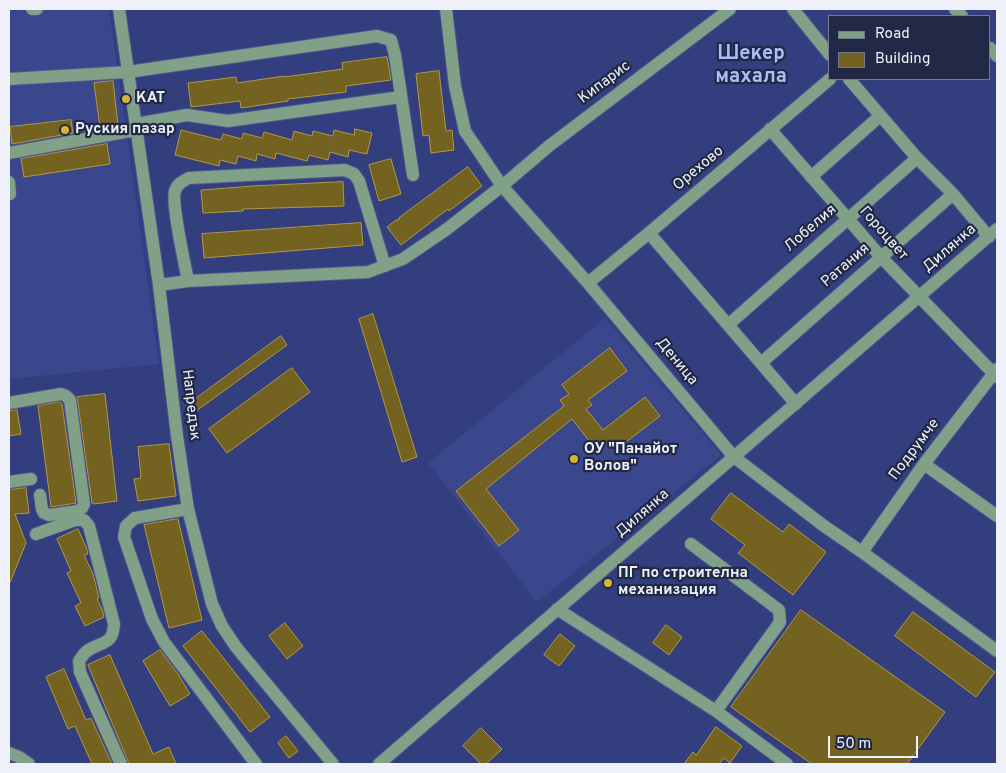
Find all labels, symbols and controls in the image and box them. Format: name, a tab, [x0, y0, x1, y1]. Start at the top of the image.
legend	[828, 15, 991, 80]
text: Road	[875, 25, 910, 44]
district label: Шекер махала	[715, 43, 787, 90]
text: Building	[875, 50, 930, 69]
street label: Кипарис	[575, 58, 635, 108]
place label: КАТ	[136, 90, 165, 108]
marker: КАТ	[120, 93, 132, 105]
place label: Руския пазар	[75, 121, 175, 139]
marker: Руския пазар	[59, 124, 71, 136]
street label: Орехово	[670, 143, 728, 195]
street label: Лобелия	[781, 201, 841, 257]
street label: Гороцвет	[855, 203, 911, 265]
street label: Дилянка	[920, 221, 980, 277]
street label: Ратания	[818, 240, 874, 292]
street label: Деница	[651, 335, 701, 389]
street label: Напредък	[177, 368, 203, 442]
street label: Подрумче	[886, 416, 944, 484]
place label: ОУ "Панайот Волов"	[584, 441, 677, 476]
marker: ОУ "Панайот Волов"	[568, 453, 580, 465]
street label: Дилянка	[613, 486, 673, 542]
place label: ПГ по строителна механизация	[618, 565, 748, 600]
marker: ПГ по строителна механизация	[602, 577, 614, 589]
scale bar	[831, 726, 921, 758]
text: 50 m	[836, 735, 871, 754]

